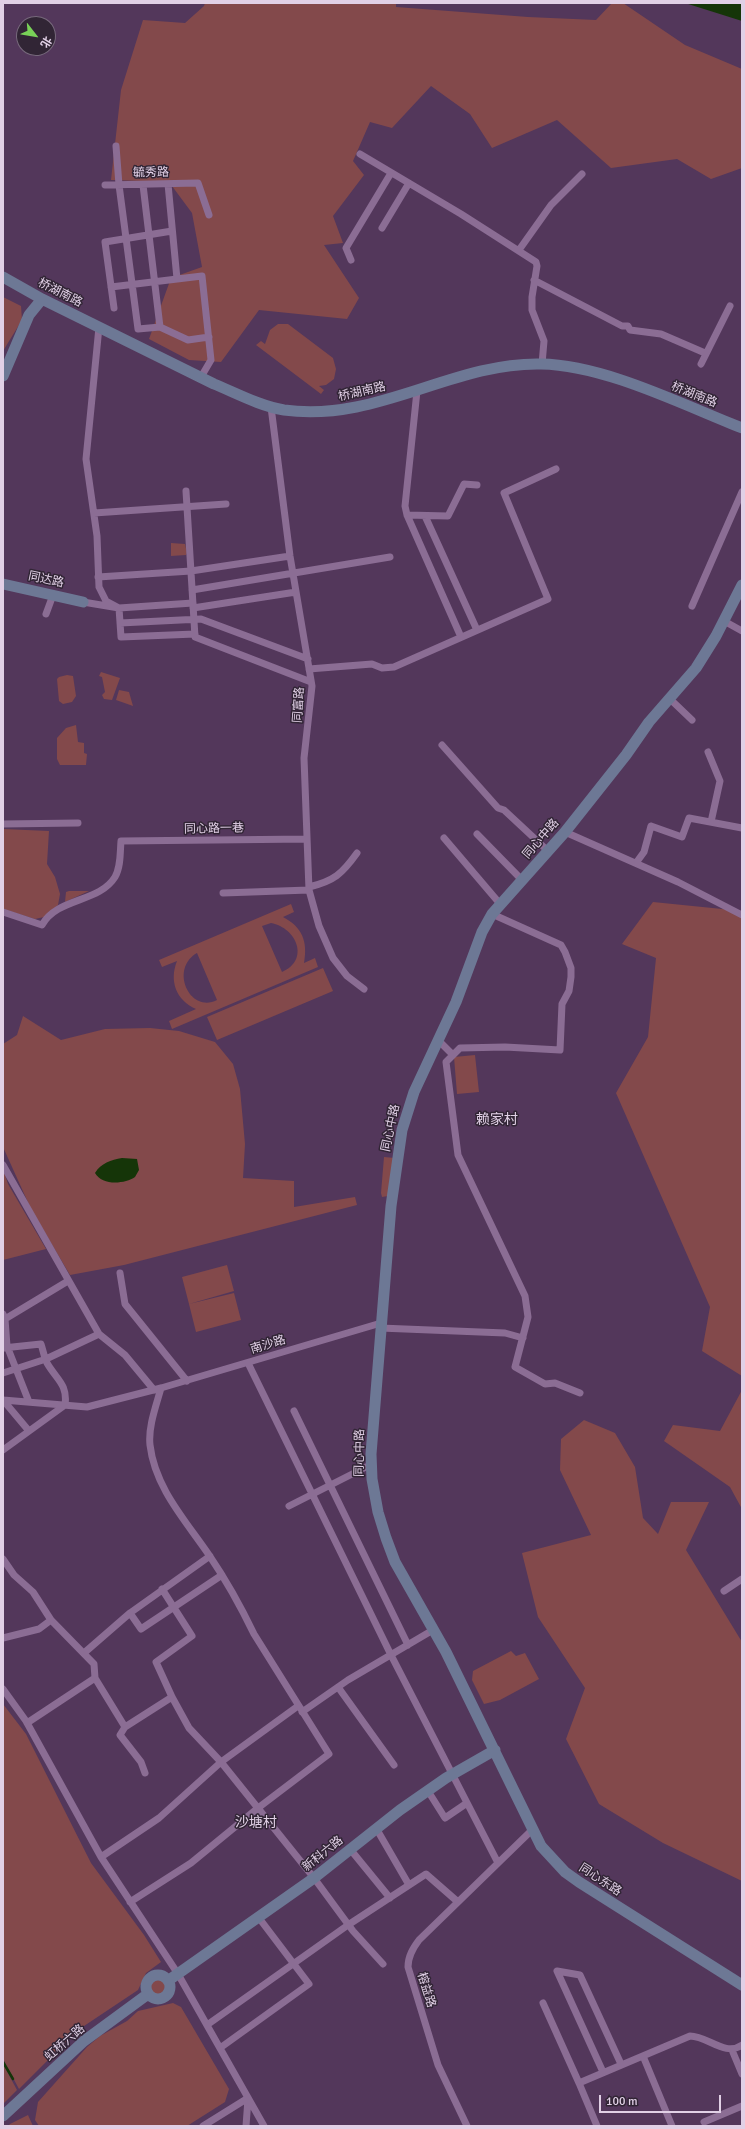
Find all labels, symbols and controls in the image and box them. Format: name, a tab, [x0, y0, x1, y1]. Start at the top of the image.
north arrow	[16, 16, 56, 56]
text: 北	[37, 34, 54, 50]
street label: 毓秀路	[133, 165, 169, 181]
street label: 桥湖南路	[35, 276, 85, 310]
street label: 桥湖南路	[669, 379, 719, 411]
street label: 桥湖南路	[337, 380, 387, 404]
street label: 同达路	[27, 569, 65, 591]
street label: 同富路	[291, 687, 307, 723]
street label: 同心中路	[520, 816, 562, 862]
street label: 同心路一巷	[184, 821, 244, 837]
street label: 同心中路	[379, 1103, 403, 1153]
district label: 赖家村	[476, 1112, 518, 1128]
street label: 南沙路	[249, 1333, 287, 1357]
street label: 同心中路	[352, 1429, 368, 1477]
district label: 沙塘村	[235, 1815, 277, 1831]
street label: 新科六路	[300, 1833, 346, 1875]
street label: 同心东路	[576, 1861, 624, 1899]
street label: 榕益路	[414, 1971, 438, 2009]
street label: 虹桥六路	[42, 2022, 88, 2064]
scale bar	[601, 2087, 723, 2113]
text: 100 m	[606, 2094, 638, 2109]

